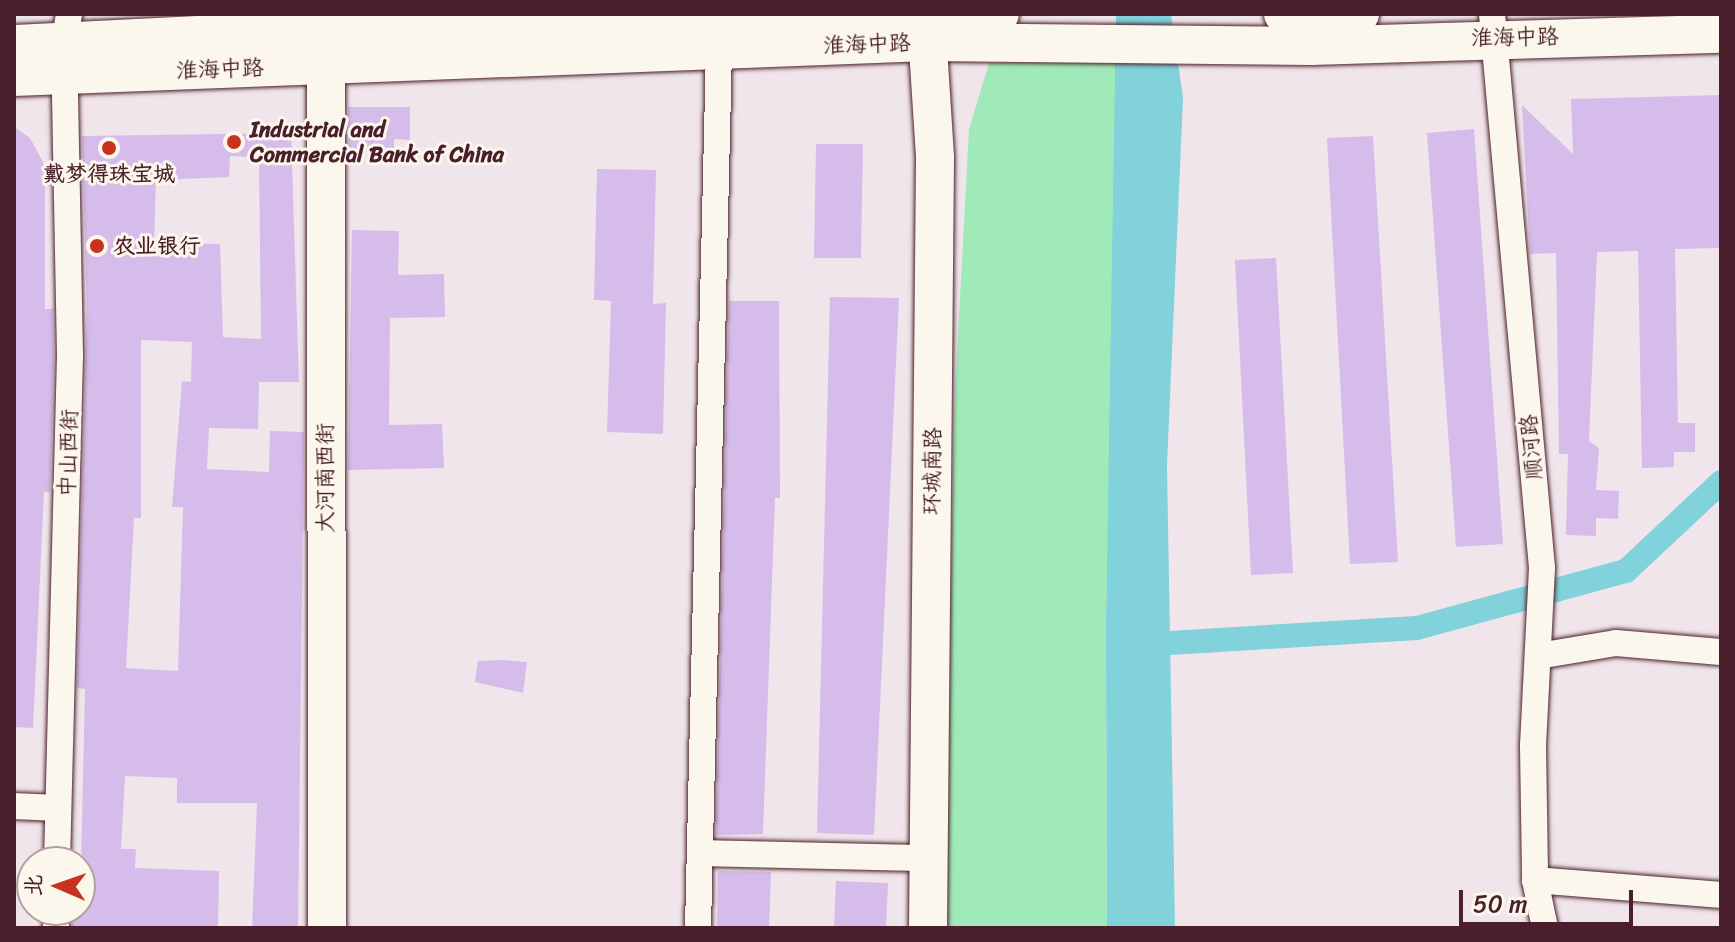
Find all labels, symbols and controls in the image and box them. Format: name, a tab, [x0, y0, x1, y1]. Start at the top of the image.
street label: 淮海中路	[1471, 23, 1559, 51]
street label: 淮海中路	[823, 29, 911, 59]
street label: 淮海中路	[176, 54, 264, 84]
place label: Industrial and Commercial Bank of China	[250, 116, 504, 168]
marker: Industrial and Commercial Bank of China	[225, 133, 243, 151]
marker: 戴梦得珠宝城	[100, 139, 118, 157]
place label: 戴梦得珠宝城	[43, 161, 175, 187]
place label: 农业银行	[113, 233, 201, 259]
marker: 农业银行	[88, 237, 106, 255]
street label: 中山西街	[53, 409, 83, 497]
street label: 顺河路	[1515, 413, 1547, 481]
street label: 大河南西街	[312, 423, 338, 533]
street label: 环城南路	[918, 427, 946, 515]
north arrow	[16, 846, 96, 926]
text: 北	[14, 874, 53, 897]
scale bar	[1463, 874, 1637, 924]
text: 50 m	[1473, 883, 1528, 925]

